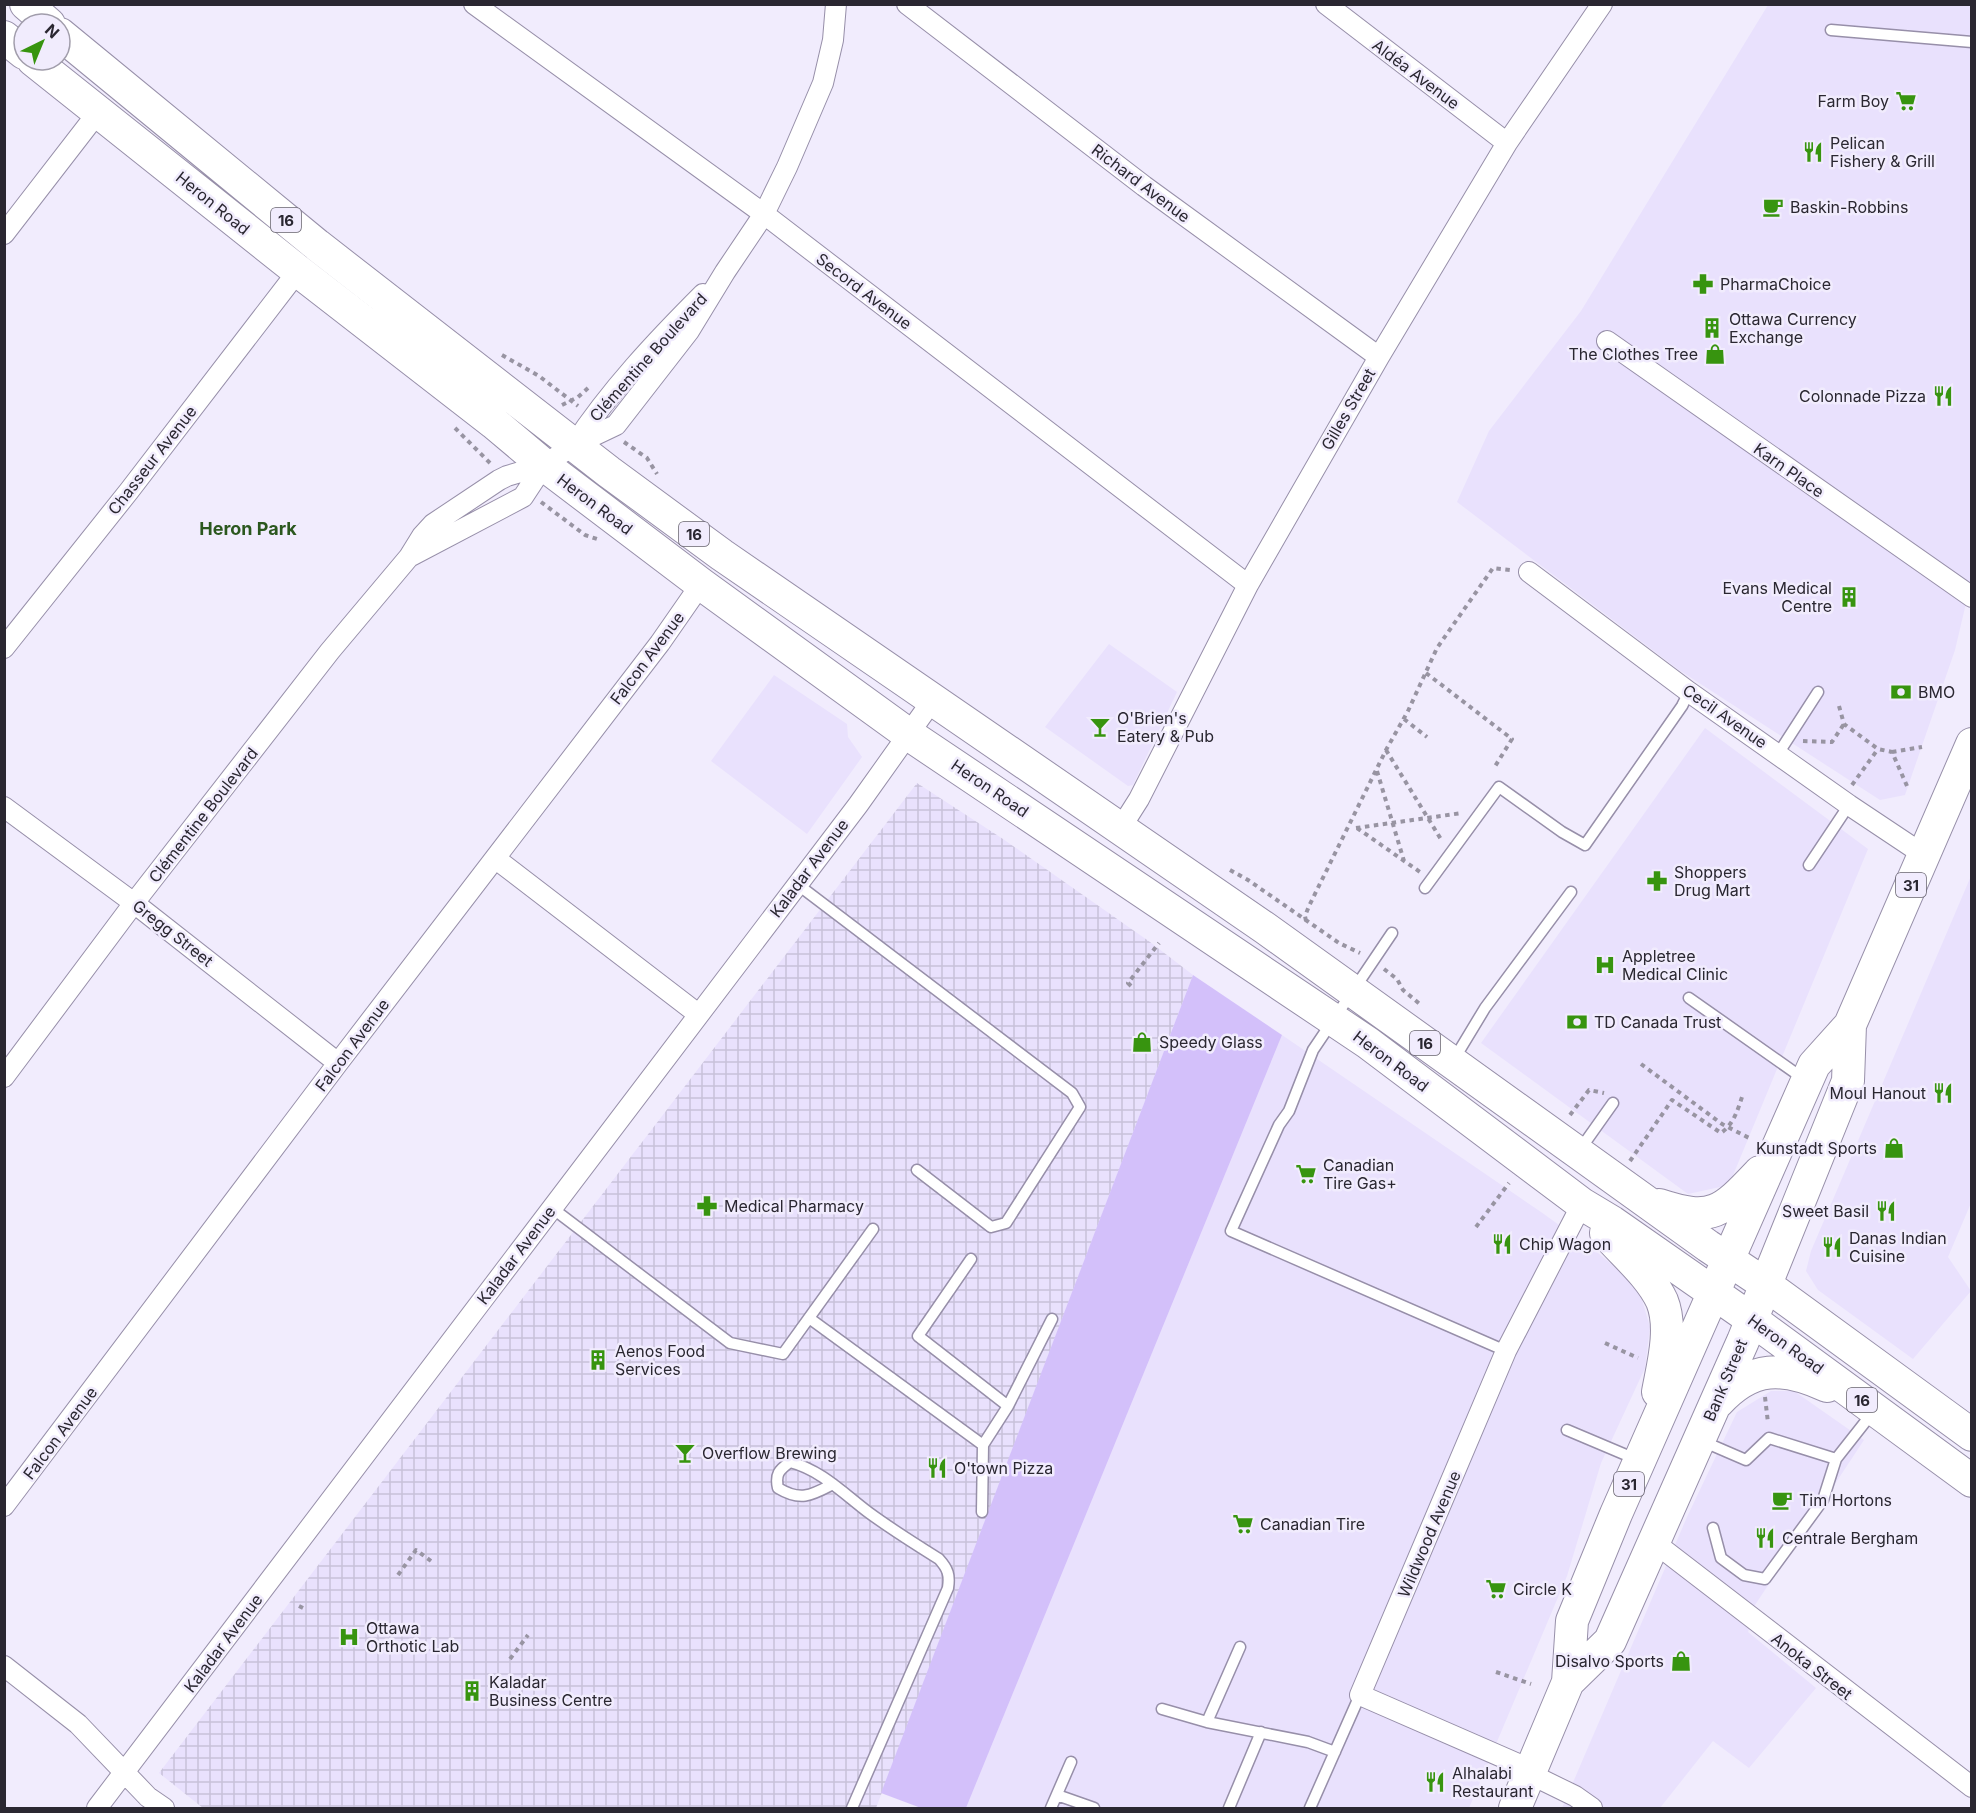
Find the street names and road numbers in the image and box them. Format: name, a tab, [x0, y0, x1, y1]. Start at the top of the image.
street label: Aldéa Avenue	[1368, 35, 1464, 113]
street label: Richard Avenue	[1088, 140, 1194, 226]
street label: Heron Road	[172, 167, 254, 239]
road number: 16	[271, 208, 301, 232]
street label: Secord Avenue	[812, 249, 916, 333]
street label: Clémentine Boulevard	[585, 289, 711, 425]
street label: Gilles Street	[1317, 365, 1379, 453]
street label: Chasseur Avenue	[103, 402, 201, 518]
street label: Karn Place	[1750, 438, 1828, 502]
street label: Heron Road	[553, 469, 637, 539]
road number: 16	[679, 522, 709, 546]
street label: Falcon Avenue	[606, 608, 688, 708]
street label: Cecil Avenue	[1679, 680, 1771, 752]
street label: Clémentine Boulevard	[144, 743, 262, 887]
street label: Heron Road	[947, 755, 1033, 821]
street label: Kaladar Avenue	[765, 815, 853, 921]
road number: 31	[1896, 873, 1926, 897]
street label: Gregg Street	[129, 895, 217, 971]
street label: Falcon Avenue	[311, 995, 393, 1095]
street label: Heron Road	[1349, 1026, 1433, 1096]
road number: 16	[1410, 1031, 1440, 1055]
street label: Kaladar Avenue	[472, 1202, 560, 1308]
street label: Heron Road	[1744, 1310, 1828, 1378]
street label: Bank Street	[1699, 1336, 1751, 1424]
street label: Falcon Avenue	[19, 1383, 101, 1483]
road number: 16	[1847, 1388, 1877, 1412]
street label: Wildwood Avenue	[1393, 1468, 1465, 1600]
road number: 31	[1614, 1472, 1644, 1496]
street label: Kaladar Avenue	[179, 1590, 267, 1696]
street label: Anoka Street	[1767, 1628, 1857, 1704]

